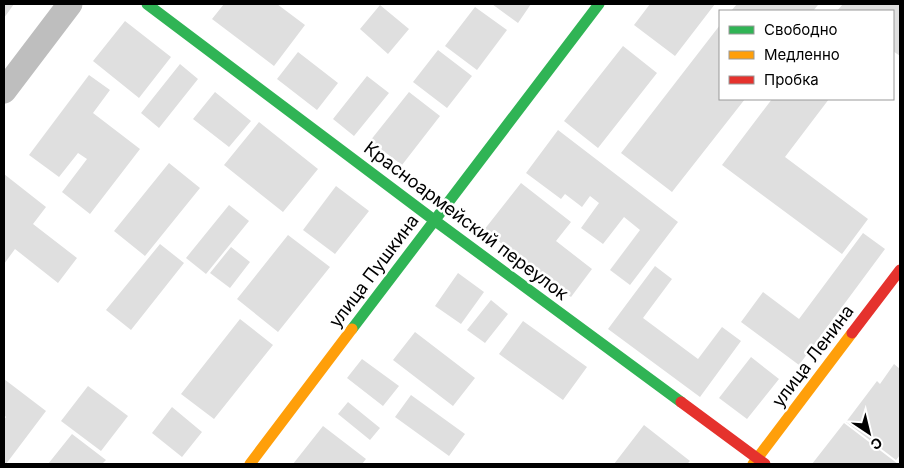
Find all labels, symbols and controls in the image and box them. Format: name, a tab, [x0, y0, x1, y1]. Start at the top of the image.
legend	[719, 10, 894, 100]
text: Свободно	[764, 20, 838, 39]
text: Медленно	[764, 45, 840, 64]
text: Пробка	[764, 70, 819, 89]
street label: Красноармейский переулок	[360, 137, 573, 304]
street label: улица Пушкина	[324, 210, 423, 331]
street label: улица Ленина	[767, 301, 858, 411]
north arrow	[844, 408, 894, 458]
text: С	[868, 434, 886, 454]

